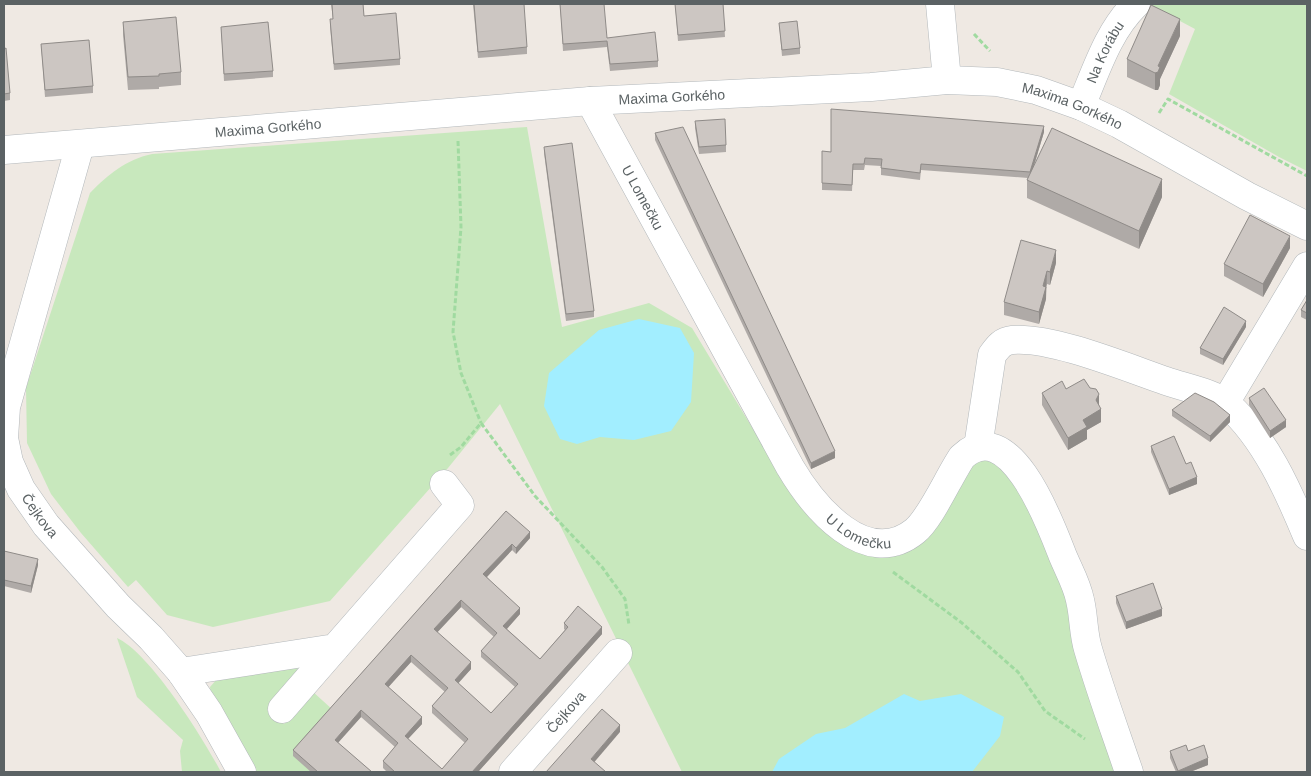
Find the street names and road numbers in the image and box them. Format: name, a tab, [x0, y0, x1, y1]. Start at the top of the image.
street label: Na Korábu	[1083, 18, 1127, 85]
street label: Maxima Gorkého	[1021, 79, 1125, 133]
street label: Maxima Gorkého	[618, 86, 726, 108]
street label: Maxima Gorkého	[214, 115, 322, 140]
street label: U Lomečku	[619, 163, 667, 232]
street label: Čejkova	[19, 490, 61, 541]
street label: U Lomečku	[823, 510, 892, 552]
street label: Čejkova	[543, 688, 589, 736]

